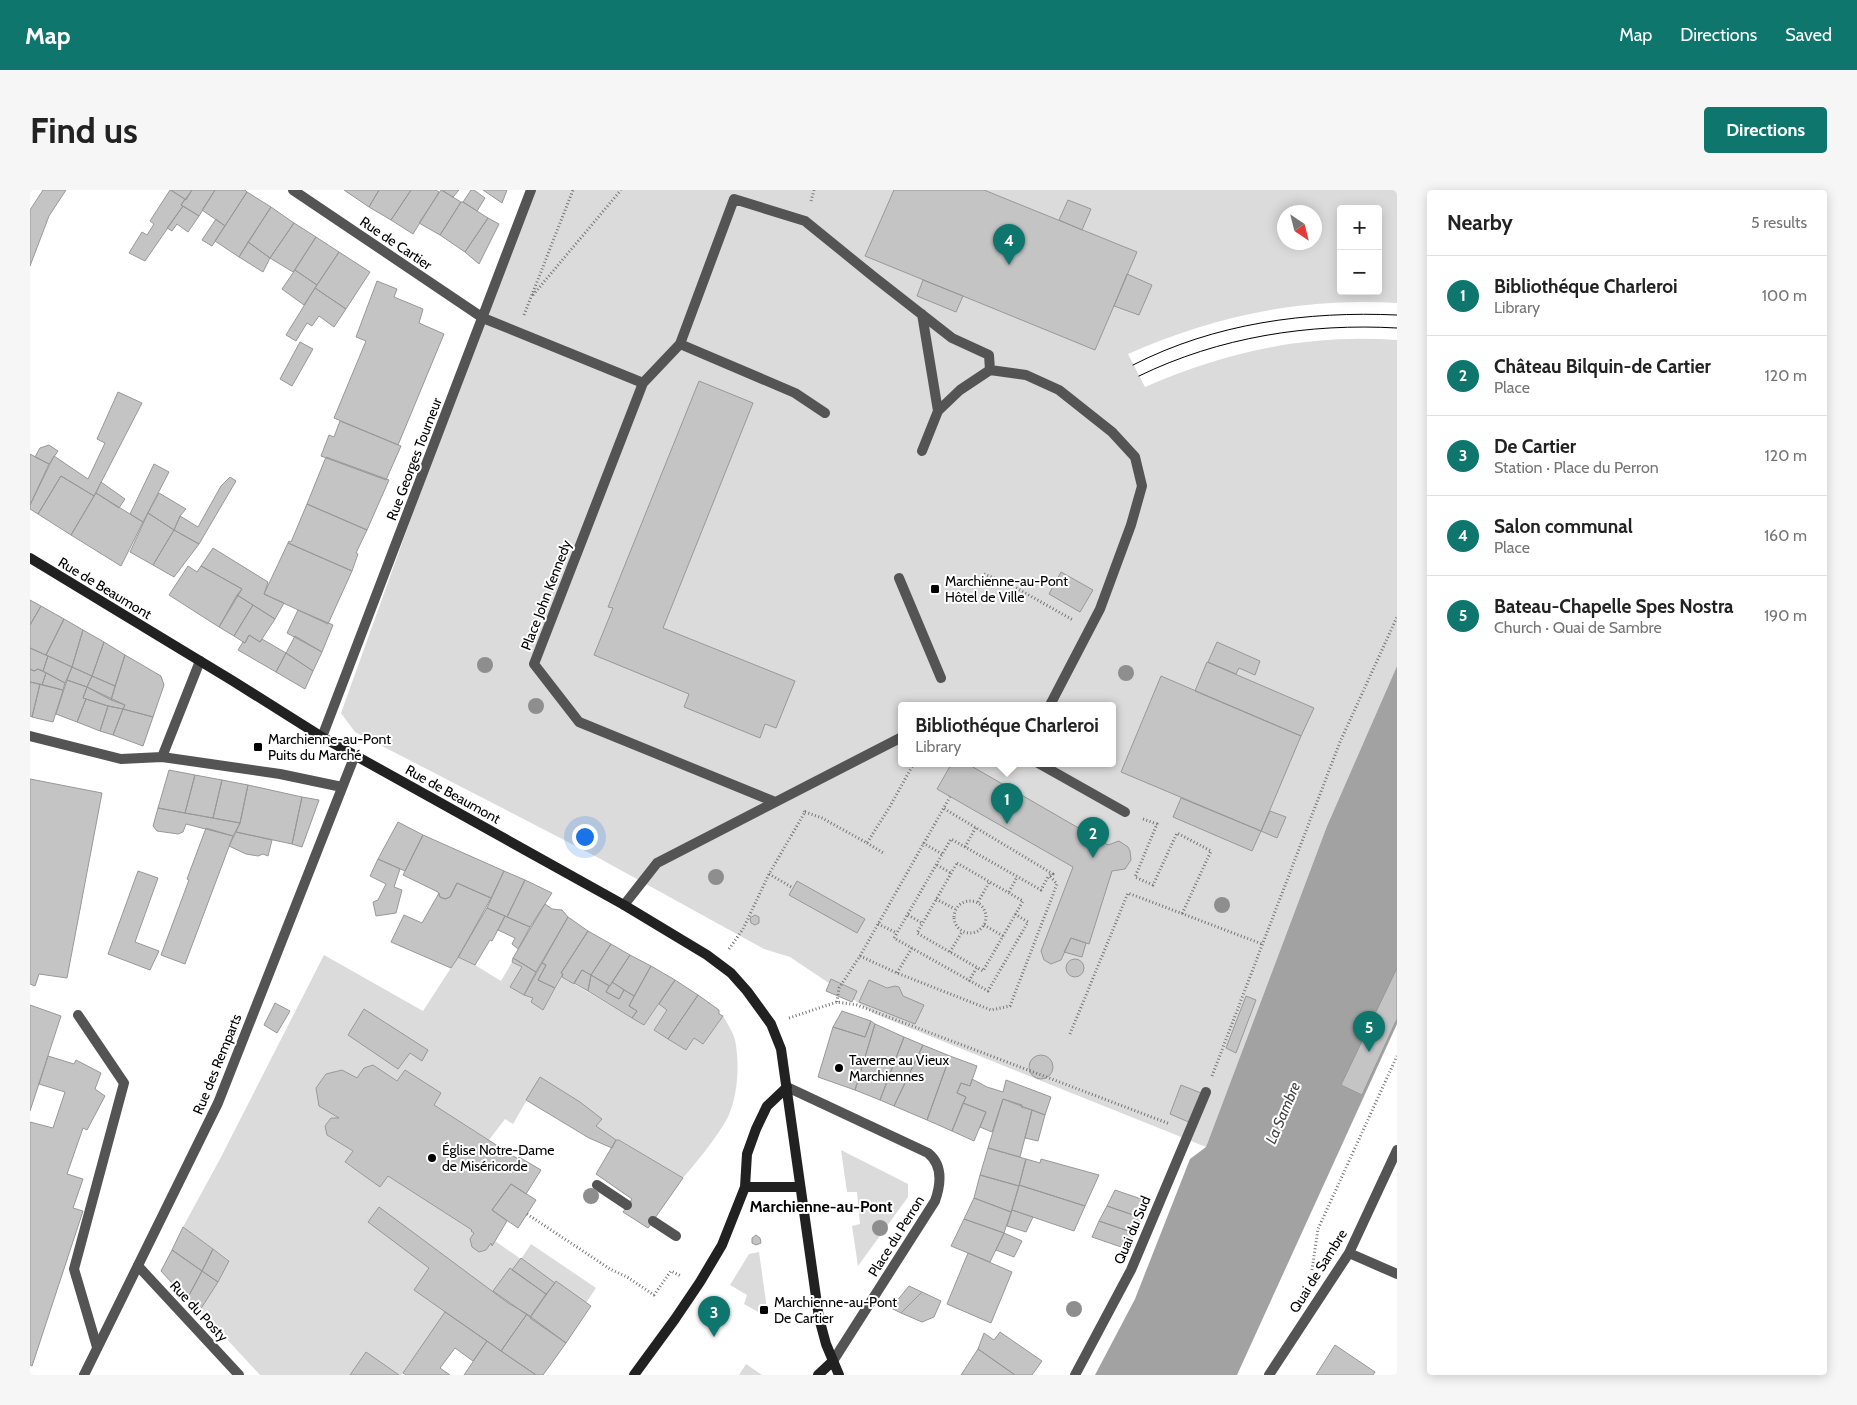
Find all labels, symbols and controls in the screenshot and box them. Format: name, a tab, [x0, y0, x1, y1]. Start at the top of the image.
text: Map	[25, 21, 71, 50]
text: Map	[1619, 24, 1652, 46]
text: Directions	[1680, 24, 1757, 46]
text: Saved	[1785, 24, 1832, 46]
button: Directions	[1704, 107, 1827, 153]
text: Find us	[30, 109, 138, 152]
north arrow	[1277, 205, 1322, 250]
map controls	[1337, 205, 1382, 295]
button: +	[1337, 205, 1382, 250]
text: Nearby	[1447, 210, 1513, 235]
street label: Rue de Cartier	[357, 212, 436, 274]
text: 5 results	[1751, 213, 1807, 232]
pin: 4	[993, 224, 1025, 265]
button: −	[1337, 250, 1382, 295]
text: Bibliothéque Charleroi	[1494, 275, 1678, 298]
text: 1	[1460, 286, 1466, 305]
text: 100 m	[1762, 286, 1807, 305]
text: Library	[1494, 298, 1540, 317]
text: Château Bilquin-de Cartier	[1494, 355, 1711, 378]
text: 2	[1459, 366, 1467, 385]
text: 120 m	[1765, 366, 1807, 385]
text: Place	[1494, 378, 1530, 397]
street label: Rue Georges Tourneur	[382, 394, 446, 523]
text: De Cartier	[1494, 435, 1576, 458]
text: 3	[1459, 446, 1467, 465]
text: 120 m	[1765, 446, 1807, 465]
text: Station · Place du Perron	[1494, 458, 1659, 477]
text: Salon communal	[1494, 515, 1633, 538]
text: 4	[1458, 526, 1468, 545]
text: 160 m	[1764, 526, 1807, 545]
street label: Place John Kennedy	[517, 537, 575, 653]
text: Place	[1494, 538, 1530, 557]
street label: Rue de Beaumont	[55, 553, 155, 623]
place label: Marchienne-au-Pont Hôtel de Ville	[945, 572, 1068, 606]
marker: Marchienne-au-Pont Hôtel de Ville	[929, 583, 941, 595]
text: Bateau-Chapelle Spes Nostra	[1494, 595, 1734, 618]
text: 5	[1459, 606, 1467, 625]
text: 190 m	[1764, 606, 1807, 625]
text: Church · Quai de Sambre	[1494, 618, 1662, 637]
popup	[898, 702, 1116, 767]
text: Bibliothéque Charleroi	[915, 714, 1099, 737]
place label: Marchienne-au-Pont Puits du Marché	[268, 730, 391, 764]
text: Library	[915, 737, 961, 756]
marker: Marchienne-au-Pont Puits du Marché	[252, 741, 264, 753]
street label: Rue de Beaumont	[402, 760, 504, 828]
pin: 1	[991, 783, 1023, 824]
pin: 2	[1077, 817, 1109, 858]
your location	[572, 824, 598, 850]
street label: Rue des Remparts	[189, 1011, 245, 1117]
pin: 5	[1353, 1011, 1385, 1052]
place label: Taverne au Vieux Marchiennes	[849, 1051, 949, 1085]
marker: Taverne au Vieux Marchiennes	[833, 1062, 845, 1074]
water label: La Sambre	[1262, 1079, 1304, 1147]
place label: Église Notre-Dame de Miséricorde	[442, 1141, 554, 1175]
marker: Église Notre-Dame de Miséricorde	[426, 1152, 438, 1164]
street label: Place du Perron	[864, 1192, 928, 1280]
street label: Quai du Sud	[1110, 1193, 1154, 1267]
district label: Marchienne-au-Pont	[749, 1197, 893, 1216]
street label: Quai de Sambre	[1285, 1226, 1351, 1316]
street label: Rue du Posty	[166, 1277, 232, 1345]
place label: Marchienne-au-Pont De Cartier	[774, 1293, 897, 1327]
pin: 3	[698, 1296, 730, 1337]
marker: Marchienne-au-Pont De Cartier	[758, 1304, 770, 1316]

